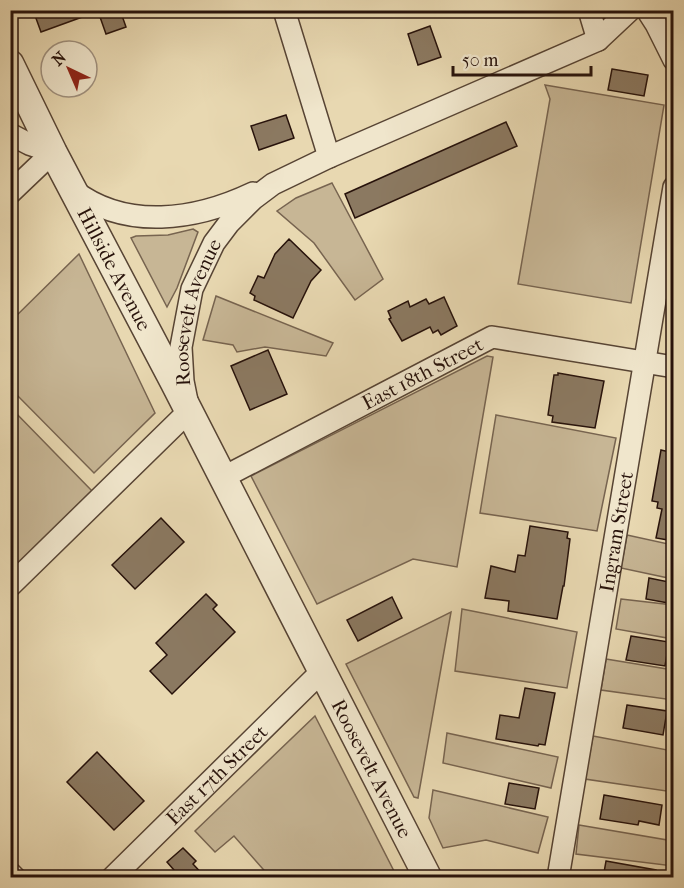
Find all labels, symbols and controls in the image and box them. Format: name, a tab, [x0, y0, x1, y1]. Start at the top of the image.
north arrow	[39, 39, 99, 99]
scale bar	[453, 39, 591, 77]
text: N	[48, 47, 71, 70]
text: 50 m	[462, 50, 499, 71]
street label: Hillside Avenue	[73, 203, 156, 334]
street label: Roosevelt Avenue	[169, 235, 226, 387]
street label: East 18th Street	[358, 332, 487, 414]
street label: Ingram Street	[595, 470, 638, 594]
street label: Roosevelt Avenue	[327, 695, 417, 842]
street label: East 17th Street	[161, 720, 272, 830]

